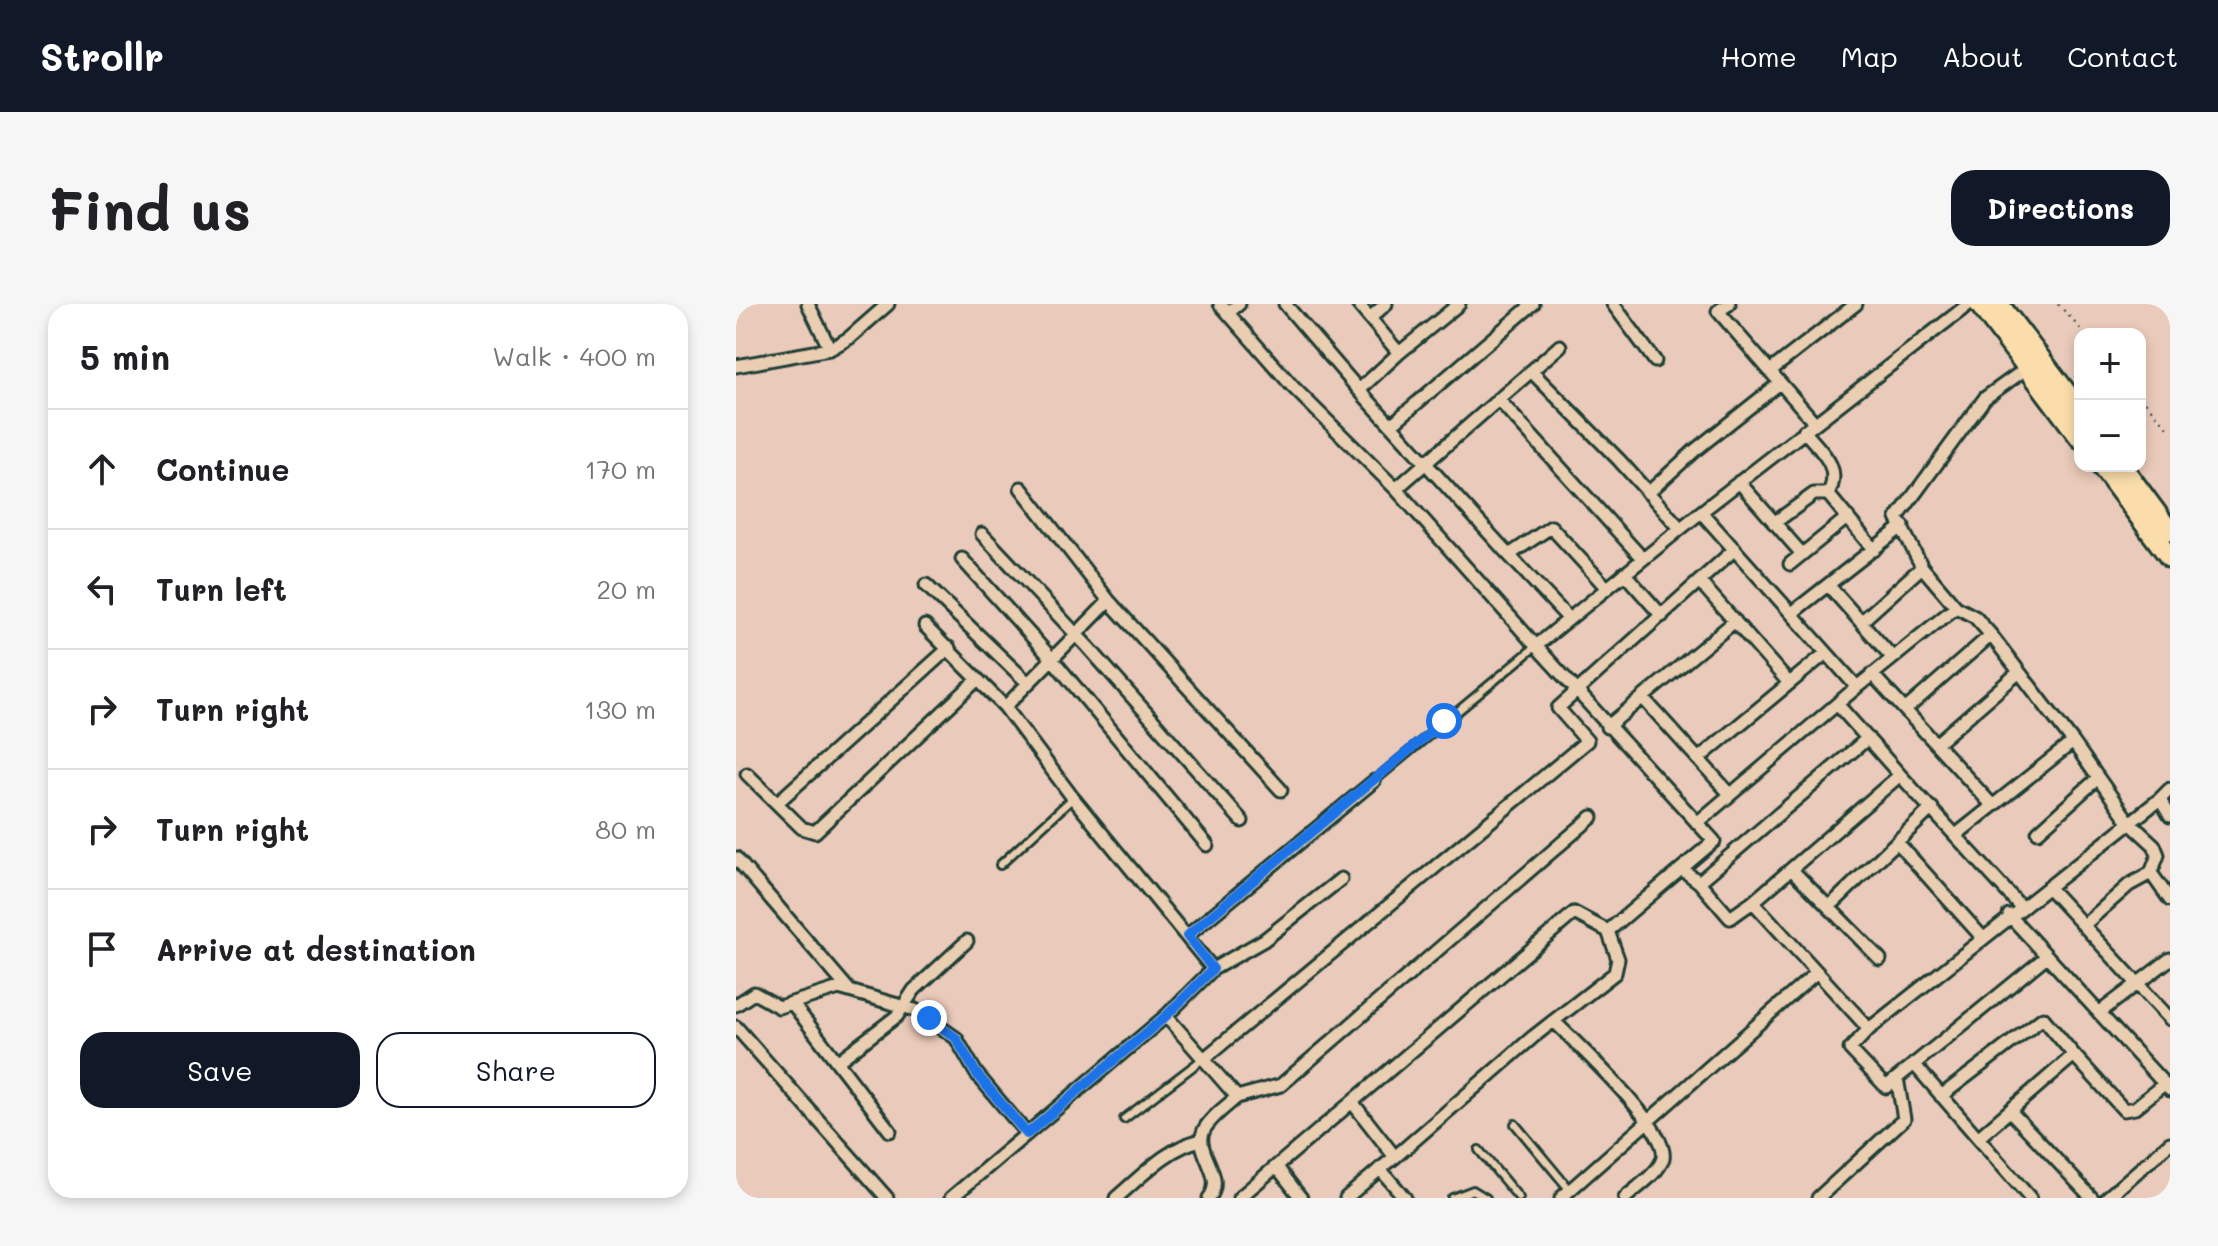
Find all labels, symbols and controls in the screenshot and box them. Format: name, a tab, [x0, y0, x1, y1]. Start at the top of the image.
text: Strollr	[40, 31, 164, 81]
text: Home	[1721, 38, 1797, 74]
text: Map	[1841, 38, 1898, 74]
text: About	[1942, 38, 2023, 74]
text: Contact	[2067, 38, 2178, 74]
button: Directions	[1951, 170, 2170, 246]
text: Find us	[48, 172, 251, 245]
map controls	[2074, 328, 2146, 472]
button: +	[2074, 328, 2146, 400]
text: 5 min	[80, 334, 170, 379]
text: Walk · 400 m	[492, 339, 656, 373]
button: −	[2074, 400, 2146, 472]
icon: ahead	[80, 447, 124, 491]
text: Continue	[156, 449, 289, 489]
text: 170 m	[585, 452, 656, 486]
icon: left	[80, 567, 124, 611]
text: Turn left	[156, 569, 287, 609]
text: 20 m	[596, 572, 656, 606]
icon: right	[80, 687, 124, 731]
text: Turn right	[156, 689, 309, 729]
text: 130 m	[584, 692, 656, 726]
route start	[1426, 703, 1462, 739]
icon: right	[80, 807, 124, 851]
text: Turn right	[156, 809, 309, 849]
text: 80 m	[595, 812, 656, 846]
icon: arrive	[80, 927, 124, 971]
text: Arrive at destination	[156, 929, 476, 969]
route end	[911, 1000, 947, 1036]
button: Save	[80, 1032, 360, 1108]
button: Share	[376, 1032, 656, 1108]

